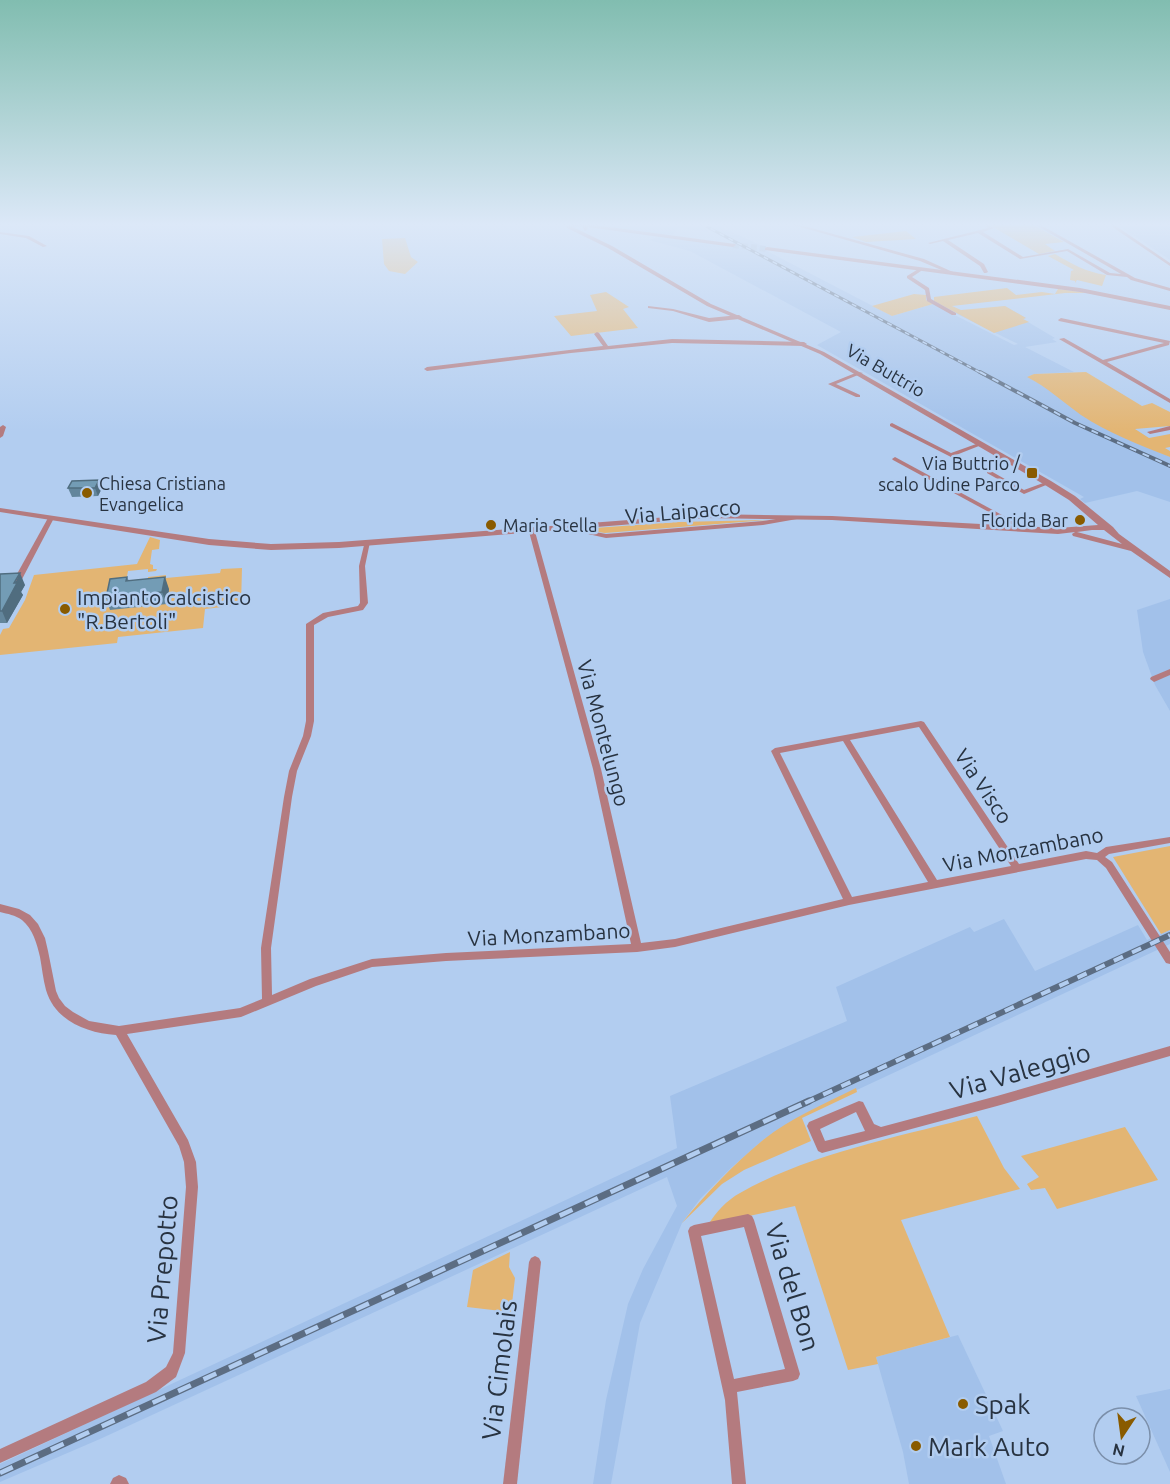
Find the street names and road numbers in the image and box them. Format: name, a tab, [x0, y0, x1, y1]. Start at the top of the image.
street label: Via Buttrio	[843, 340, 929, 400]
street label: Via Laipacco	[624, 494, 742, 528]
street label: Via Montelungo	[573, 657, 635, 809]
street label: Via Visco	[950, 744, 1018, 828]
street label: Via Monzambano	[941, 822, 1105, 876]
street label: Via Monzambano	[467, 918, 631, 950]
street label: Via Valeggio	[946, 1037, 1094, 1105]
street label: Via Prepotto	[141, 1194, 183, 1344]
street label: Via del Bon	[760, 1220, 826, 1354]
street label: Via Cimolais	[476, 1298, 522, 1442]

